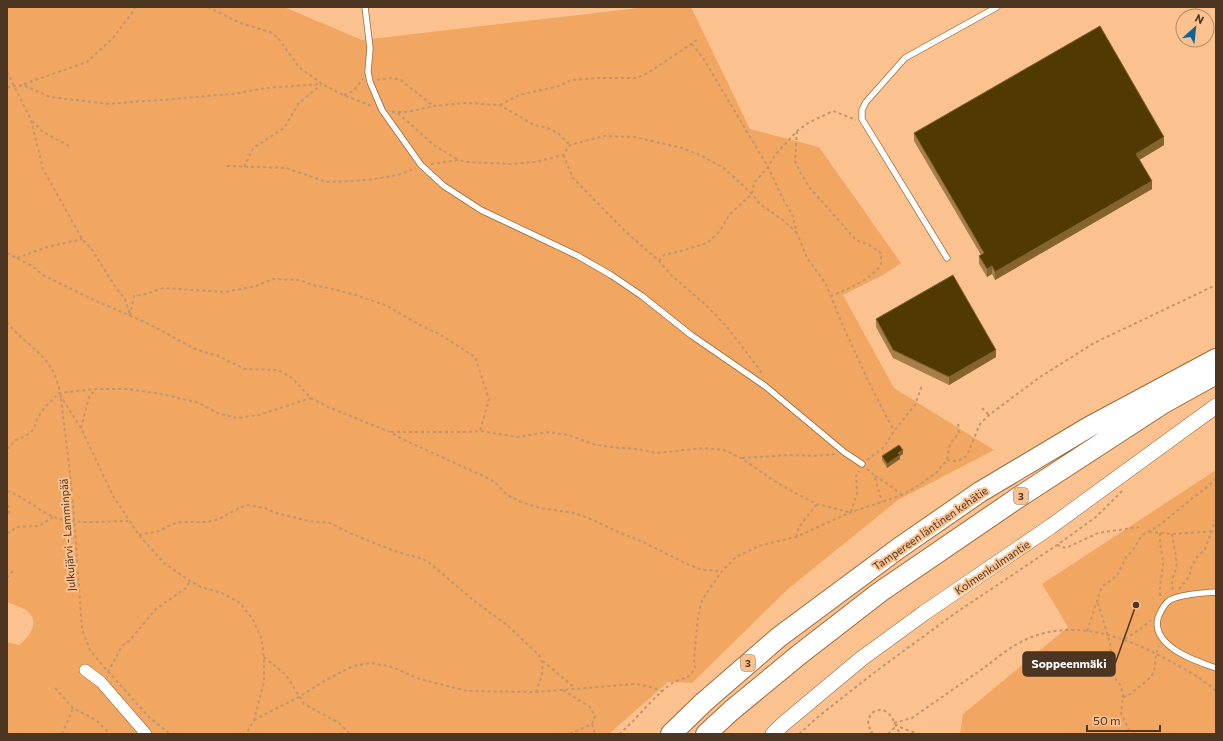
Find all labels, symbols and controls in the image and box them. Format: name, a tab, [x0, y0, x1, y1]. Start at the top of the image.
north arrow	[1175, 8, 1215, 48]
text: N	[1193, 11, 1206, 26]
street label: Julkujärvi - Lamminpää	[57, 478, 78, 592]
street label: Tampereen läntinen kehätie	[870, 483, 990, 573]
road number: 3	[1014, 488, 1028, 504]
street label: Kolmenkulmantie	[952, 537, 1032, 597]
callout: Soppeenmäki	[1023, 652, 1115, 676]
road number: 3	[741, 655, 755, 671]
text: Soppeenmäki	[1031, 656, 1107, 670]
scale bar	[1087, 707, 1160, 733]
text: 50 m	[1093, 713, 1121, 727]

